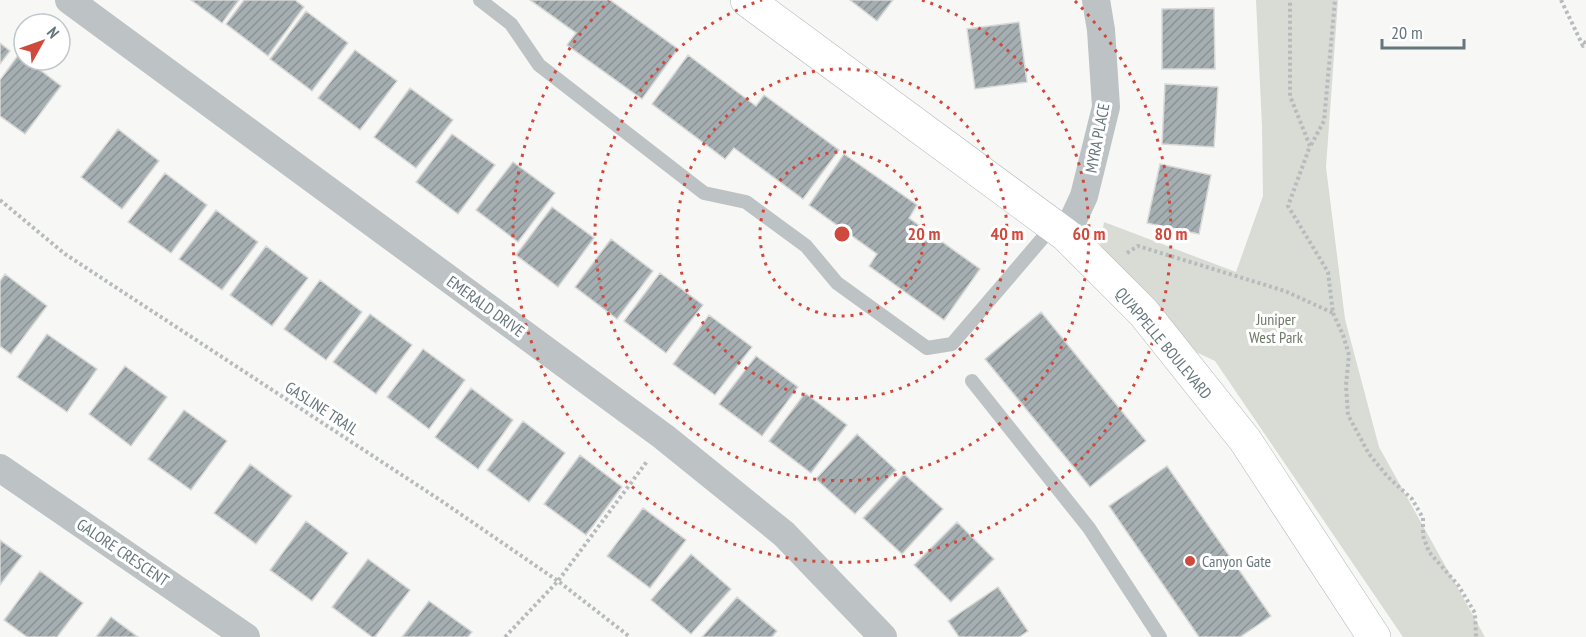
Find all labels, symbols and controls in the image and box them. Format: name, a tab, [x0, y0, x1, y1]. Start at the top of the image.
north arrow	[12, 12, 72, 72]
scale bar	[1382, 12, 1464, 50]
text: 20 m	[1391, 21, 1423, 44]
text: N	[43, 23, 64, 42]
street label: MYRA PLACE	[1080, 101, 1114, 175]
text: 20 m	[908, 222, 940, 245]
text: 40 m	[991, 222, 1023, 245]
text: 60 m	[1073, 222, 1105, 245]
text: 80 m	[1155, 222, 1187, 245]
centre of rings	[832, 224, 852, 244]
street label: EMERALD DRIVE	[443, 271, 529, 341]
street label: QU'APPELLE BOULEVARD	[1112, 283, 1216, 403]
park label: Juniper West Park	[1249, 309, 1304, 347]
street label: GASLINE TRAIL	[282, 377, 363, 439]
street label: GALORE CRESCENT	[73, 514, 173, 590]
place label: Canyon Gate	[1202, 551, 1271, 571]
marker: Canyon Gate	[1183, 554, 1197, 568]

